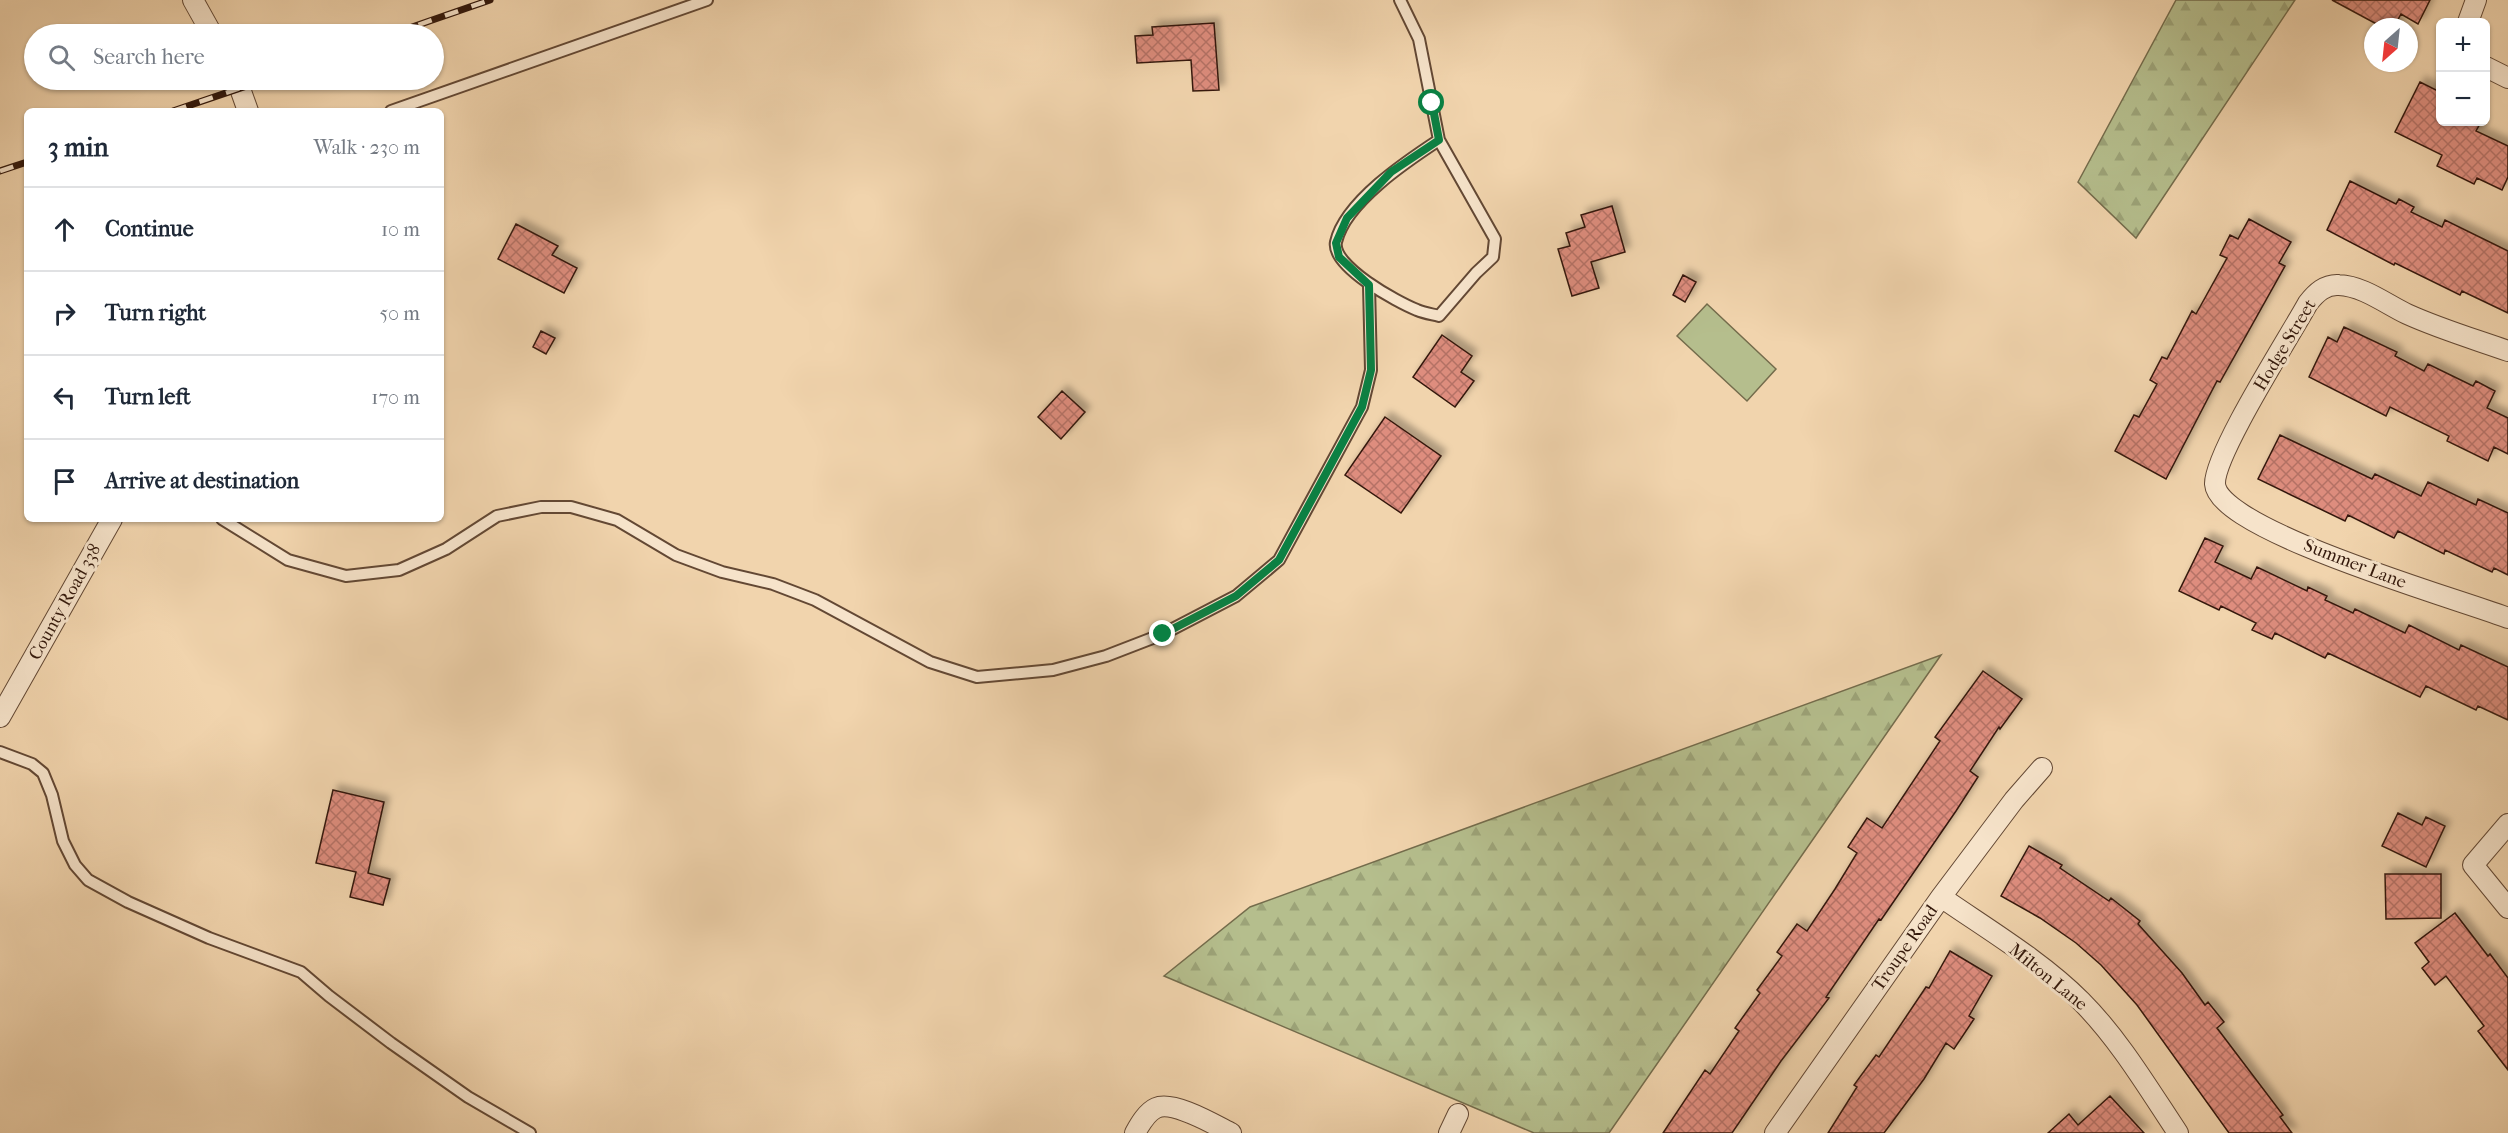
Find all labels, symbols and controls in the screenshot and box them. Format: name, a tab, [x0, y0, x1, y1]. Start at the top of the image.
north arrow	[2364, 18, 2418, 72]
map controls	[2436, 18, 2490, 126]
button: +	[2436, 18, 2490, 72]
search box	[24, 24, 444, 90]
icon: search	[45, 41, 78, 74]
text: Search here	[93, 44, 205, 70]
button: −	[2436, 72, 2490, 126]
route start	[1418, 89, 1444, 115]
text: 3 min	[48, 132, 109, 163]
text: Walk · 230 m	[314, 136, 420, 159]
icon: ahead	[48, 213, 81, 246]
text: Continue	[105, 216, 194, 242]
text: 10 m	[381, 218, 420, 241]
street label: Hodge Street	[2250, 295, 2321, 394]
icon: right	[48, 297, 81, 330]
text: Turn right	[105, 300, 206, 326]
text: 50 m	[379, 302, 420, 325]
icon: left	[48, 381, 81, 414]
text: Turn left	[105, 384, 191, 410]
text: 170 m	[371, 386, 420, 409]
icon: arrive	[48, 465, 81, 498]
text: Arrive at destination	[105, 468, 299, 494]
street label: Summer Lane	[2301, 535, 2409, 593]
street label: County Road 338	[24, 540, 106, 664]
route end	[1149, 620, 1175, 646]
street label: Troupe Road	[1868, 901, 1942, 995]
street label: Milton Lane	[2005, 939, 2092, 1015]

